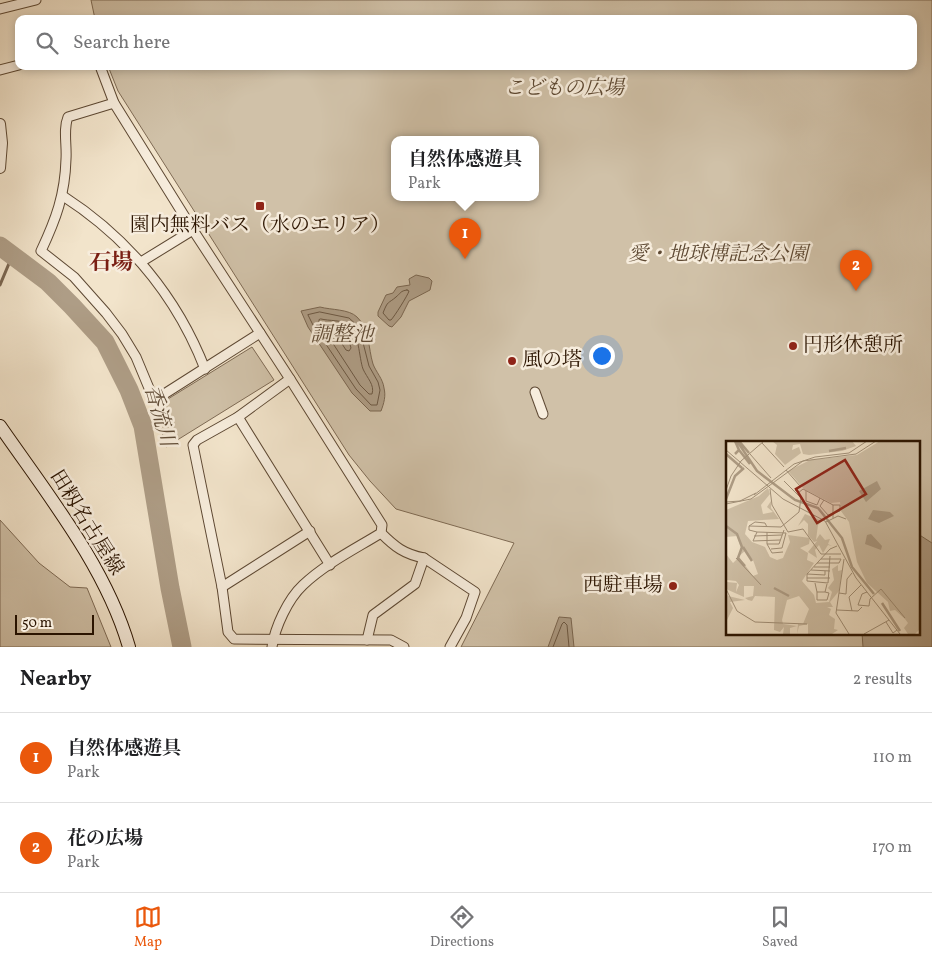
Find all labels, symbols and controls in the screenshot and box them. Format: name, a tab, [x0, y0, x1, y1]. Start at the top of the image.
search box	[15, 15, 917, 70]
icon: search	[33, 29, 61, 57]
text: Search here	[73, 30, 170, 56]
park label: こどもの広場	[504, 75, 626, 103]
popup	[391, 136, 539, 201]
text: 自然体感遊具	[408, 147, 522, 173]
text: Park	[408, 173, 441, 195]
marker: 園内無料バス（水のエリア）	[254, 200, 266, 212]
place label: 園内無料バス（水のエリア）	[130, 212, 390, 240]
pin: 1	[449, 218, 481, 259]
park label: 愛・地球博記念公園	[628, 241, 811, 269]
district label: 石場	[89, 248, 133, 279]
pin: 2	[840, 250, 872, 291]
water label: 調整池	[311, 321, 375, 350]
place label: 円形休憩所	[803, 332, 903, 360]
marker: 円形休憩所	[787, 340, 799, 352]
your location	[589, 343, 615, 369]
place label: 風の塔	[522, 347, 582, 375]
marker: 風の塔	[506, 355, 518, 367]
water label: 香流川	[136, 382, 182, 452]
inset map	[726, 441, 920, 634]
street label: 田籾名古屋線	[42, 465, 130, 581]
place label: 西駐車場	[583, 572, 663, 600]
marker: 西駐車場	[667, 580, 679, 592]
scale bar	[15, 612, 94, 635]
text: 50 m	[22, 614, 52, 633]
text: Nearby	[20, 665, 91, 694]
text: 2 results	[853, 669, 912, 691]
text: 自然体感遊具	[67, 736, 181, 762]
text: 1	[33, 747, 39, 769]
text: 110 m	[873, 747, 912, 769]
text: Park	[67, 762, 100, 784]
text: 花の広場	[67, 826, 143, 852]
text: 2	[32, 837, 40, 859]
text: 170 m	[872, 837, 912, 859]
text: Park	[67, 852, 100, 874]
tab: Map	[134, 903, 162, 952]
tab: Directions	[430, 903, 494, 952]
tab: Saved	[762, 903, 798, 952]

